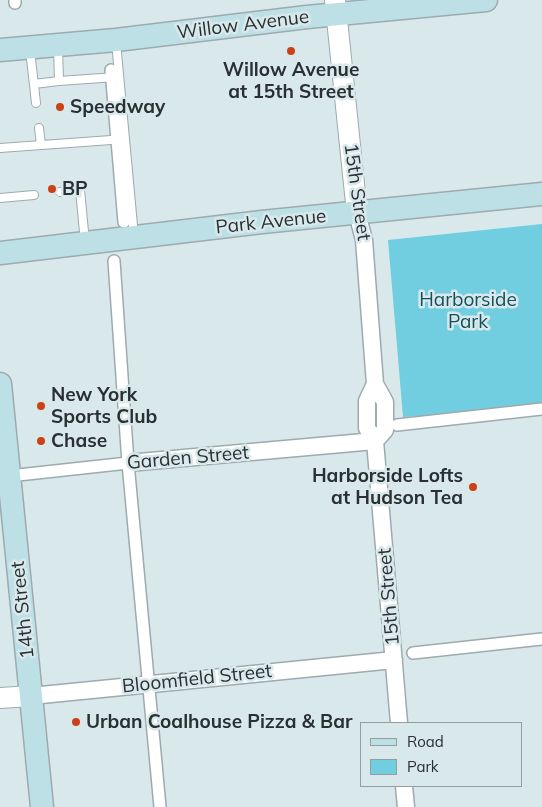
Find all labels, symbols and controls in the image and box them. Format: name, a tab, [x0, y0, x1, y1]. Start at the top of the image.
street label: Willow Avenue	[176, 6, 310, 44]
marker: Willow Avenue at 15th Street	[285, 45, 297, 57]
place label: Willow Avenue at 15th Street	[223, 59, 359, 103]
place label: Speedway	[70, 96, 165, 118]
marker: Speedway	[54, 101, 66, 113]
street label: 15th Street	[339, 142, 375, 242]
place label: BP	[62, 178, 88, 200]
marker: BP	[46, 183, 58, 195]
street label: Park Avenue	[215, 205, 327, 239]
park label: Harborside Park	[419, 289, 517, 333]
place label: New York Sports Club	[51, 384, 157, 428]
marker: New York Sports Club	[35, 400, 47, 412]
place label: Chase	[51, 430, 107, 452]
marker: Chase	[35, 435, 47, 447]
street label: Garden Street	[126, 441, 250, 475]
place label: Harborside Lofts at Hudson Tea	[312, 465, 463, 509]
marker: Harborside Lofts at Hudson Tea	[467, 481, 479, 493]
street label: 15th Street	[373, 547, 405, 647]
street label: 14th Street	[7, 560, 39, 660]
street label: Bloomfield Street	[121, 660, 273, 698]
place label: Urban Coalhouse Pizza & Bar	[86, 711, 352, 733]
marker: Urban Coalhouse Pizza & Bar	[70, 716, 82, 728]
legend	[360, 722, 522, 787]
text: Road	[407, 732, 444, 751]
text: Park	[407, 757, 439, 776]

